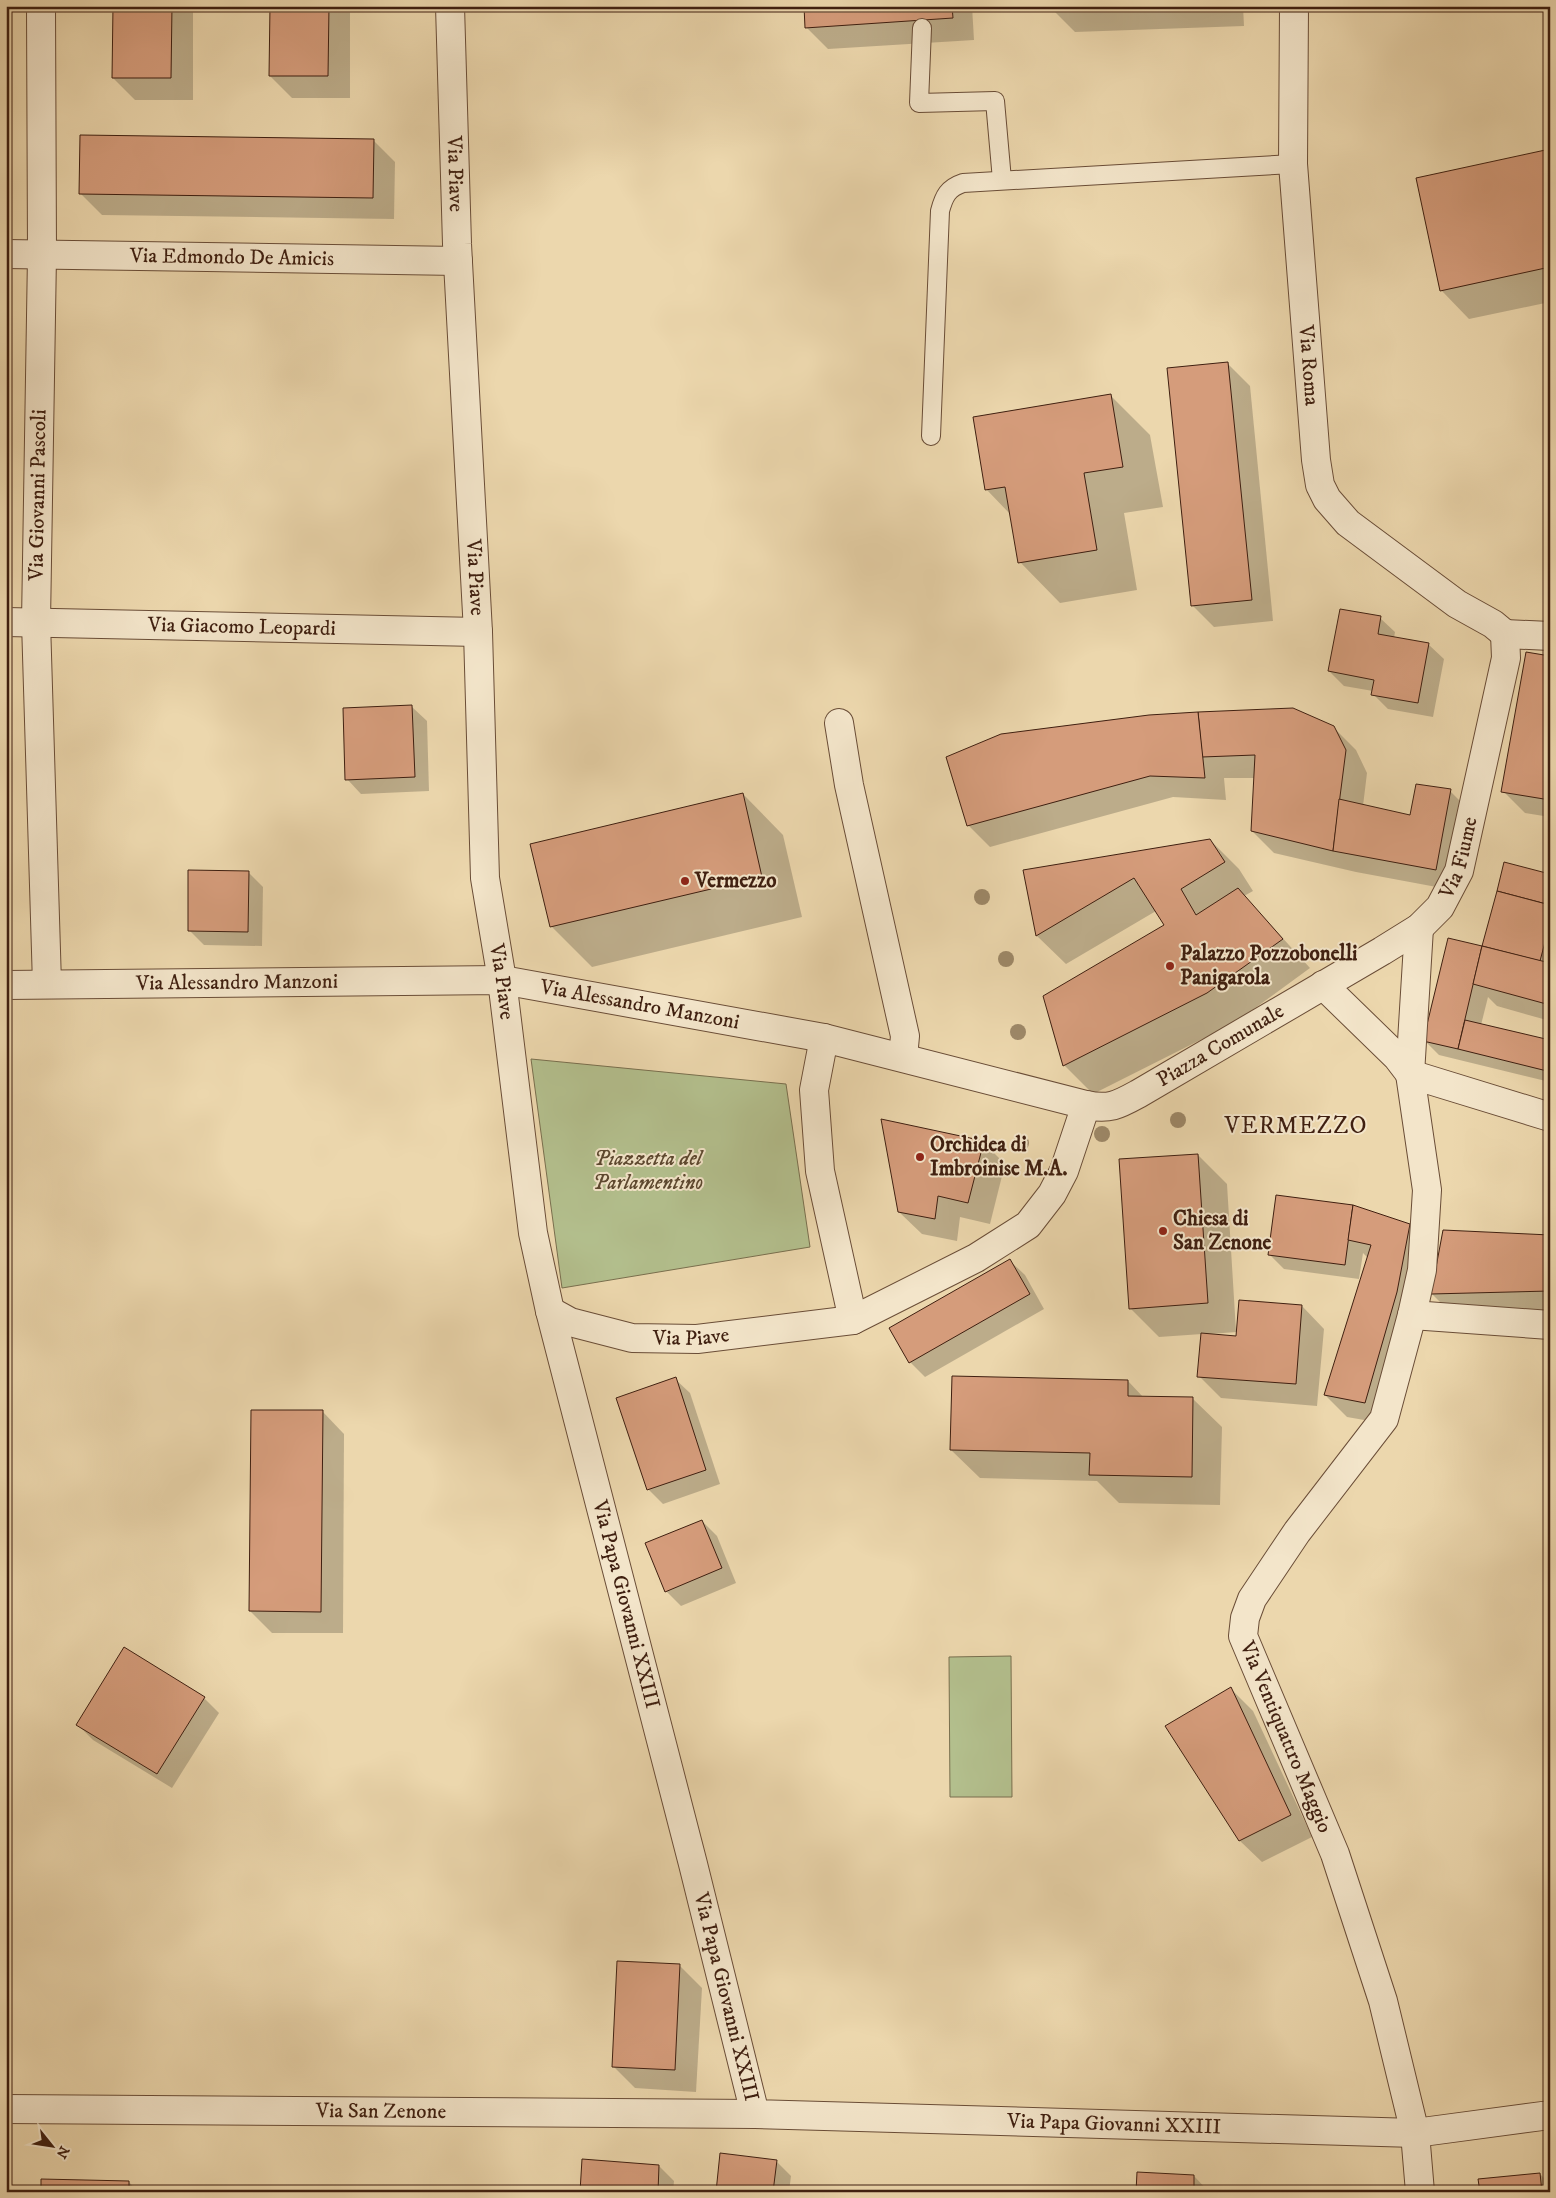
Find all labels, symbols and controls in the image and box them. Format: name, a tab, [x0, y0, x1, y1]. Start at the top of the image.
street label: Via Piave	[441, 134, 469, 213]
street label: Via Edmondo De Amicis	[129, 243, 334, 272]
street label: Via Roma	[1292, 323, 1325, 407]
street label: Via Giovanni Pascoli	[23, 409, 52, 582]
street label: Via Piave	[460, 538, 490, 617]
street label: Via Giacomo Leopardi	[147, 612, 336, 642]
street label: Via Fiume	[1433, 814, 1484, 904]
place label: Vermezzo	[694, 868, 777, 894]
marker: Vermezzo	[679, 875, 691, 887]
street label: Via Piave	[483, 941, 520, 1022]
place label: Palazzo Pozzobonelli Panigarola	[1180, 941, 1358, 991]
marker: Palazzo Pozzobonelli Panigarola	[1164, 960, 1176, 972]
street label: Via Alessandro Manzoni	[135, 969, 338, 997]
street label: Via Alessandro Manzoni	[537, 974, 742, 1036]
street label: Piazza Comunale	[1152, 998, 1289, 1093]
district label: VERMEZZO	[1224, 1111, 1367, 1141]
place label: Orchidea di Imbroinise M.A.	[930, 1132, 1067, 1182]
park label: Piazzetta del Parlamentino	[593, 1146, 705, 1196]
marker: Orchidea di Imbroinise M.A.	[914, 1151, 926, 1163]
place label: Chiesa di San Zenone	[1173, 1206, 1272, 1256]
marker: Chiesa di San Zenone	[1157, 1225, 1169, 1237]
street label: Via Piave	[652, 1322, 731, 1352]
street label: Via Papa Giovanni XXIII	[586, 1497, 665, 1711]
street label: Via Ventiquattro Maggio	[1233, 1636, 1338, 1837]
street label: Via Papa Giovanni XXIII	[687, 1889, 764, 2104]
street label: Via San Zenone	[315, 2098, 447, 2125]
street label: Via Papa Giovanni XXIII	[1006, 2108, 1221, 2140]
north arrow	[28, 2120, 78, 2170]
text: N	[51, 2143, 73, 2162]

